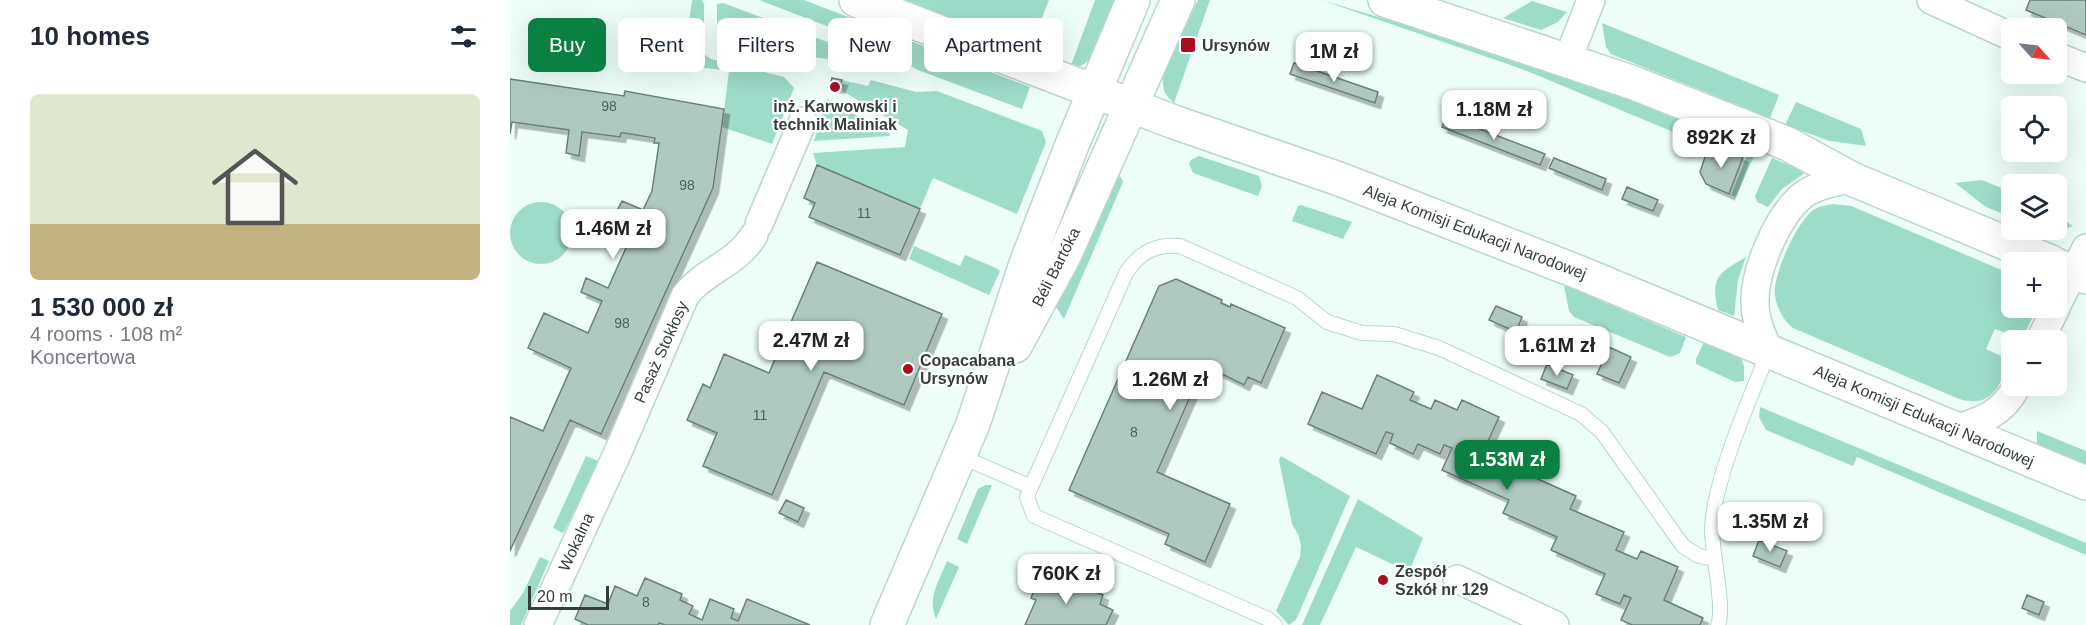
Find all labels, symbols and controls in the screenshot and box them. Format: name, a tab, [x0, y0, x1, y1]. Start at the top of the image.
chip: Buy	[528, 18, 606, 72]
chip: Rent	[618, 18, 705, 72]
chip: Filters	[717, 18, 816, 72]
chip: New	[828, 18, 912, 72]
chip: Apartment	[924, 18, 1063, 72]
north arrow	[2001, 18, 2067, 84]
map controls	[2001, 18, 2067, 396]
icon: filters	[447, 20, 480, 53]
text: 10 homes	[30, 21, 150, 51]
pin: 1M zł	[1292, 32, 1376, 83]
marker: Ursynów	[1179, 36, 1197, 54]
place label: Ursynów	[1202, 37, 1270, 54]
text: 1M zł	[1310, 40, 1358, 62]
marker: inż. Karwowski i technik Maliniak	[828, 80, 842, 94]
pin: 1.18M zł	[1432, 90, 1556, 141]
button: locate	[2001, 96, 2067, 162]
house number: 98	[601, 98, 617, 114]
place label: inż. Karwowski i technik Maliniak	[773, 98, 897, 133]
text: 1.18M zł	[1456, 98, 1532, 120]
pin: 892K zł	[1666, 118, 1776, 169]
text: 892K zł	[1687, 126, 1755, 148]
icon: home	[201, 133, 309, 241]
button: layers	[2001, 174, 2067, 240]
house number: 98	[679, 177, 695, 193]
street label: Aleja Komisji Edukacji Narodowej	[1361, 182, 1589, 282]
house number: 11	[857, 205, 871, 221]
pin: 1.46M zł	[551, 209, 675, 260]
text: 1.46M zł	[575, 217, 651, 239]
street label: Béli Bartóka	[1029, 225, 1083, 309]
button: +	[2001, 252, 2067, 318]
text: 1 530 000 zł	[30, 292, 173, 322]
street label: Pasaż Stokłosy	[631, 299, 691, 405]
house number: 98	[614, 315, 630, 331]
pin: 2.47M zł	[749, 321, 873, 372]
text: 4 rooms · 108 m²	[30, 323, 182, 345]
pin: 1.61M zł	[1495, 326, 1619, 377]
text: 2.47M zł	[773, 329, 849, 351]
button: −	[2001, 330, 2067, 396]
text: 1.61M zł	[1519, 334, 1595, 356]
text: Koncertowa	[30, 346, 136, 368]
place label: Copacabana Ursynów	[920, 352, 1015, 387]
pin: 1.26M zł	[1108, 360, 1232, 411]
marker: Copacabana Ursynów	[901, 362, 915, 376]
street label: Aleja Komisji Edukacji Narodowej	[1811, 362, 2037, 470]
text: 1.26M zł	[1132, 368, 1208, 390]
house number: 11	[753, 407, 767, 423]
house number: 8	[1130, 424, 1138, 440]
pin: 1.53M zł	[1445, 440, 1569, 491]
text: 1.53M zł	[1469, 448, 1545, 470]
pin: 1.35M zł	[1708, 502, 1832, 553]
street label: Wokalna	[555, 510, 597, 574]
text: 1.35M zł	[1732, 510, 1808, 532]
pin: 760K zł	[1011, 554, 1121, 605]
text: 760K zł	[1032, 562, 1100, 584]
place label: Zespół Szkół nr 129	[1395, 563, 1488, 598]
marker: Zespół Szkół nr 129	[1376, 573, 1390, 587]
scale bar	[528, 583, 609, 610]
text: 20 m	[537, 588, 573, 605]
house number: 8	[642, 594, 650, 610]

